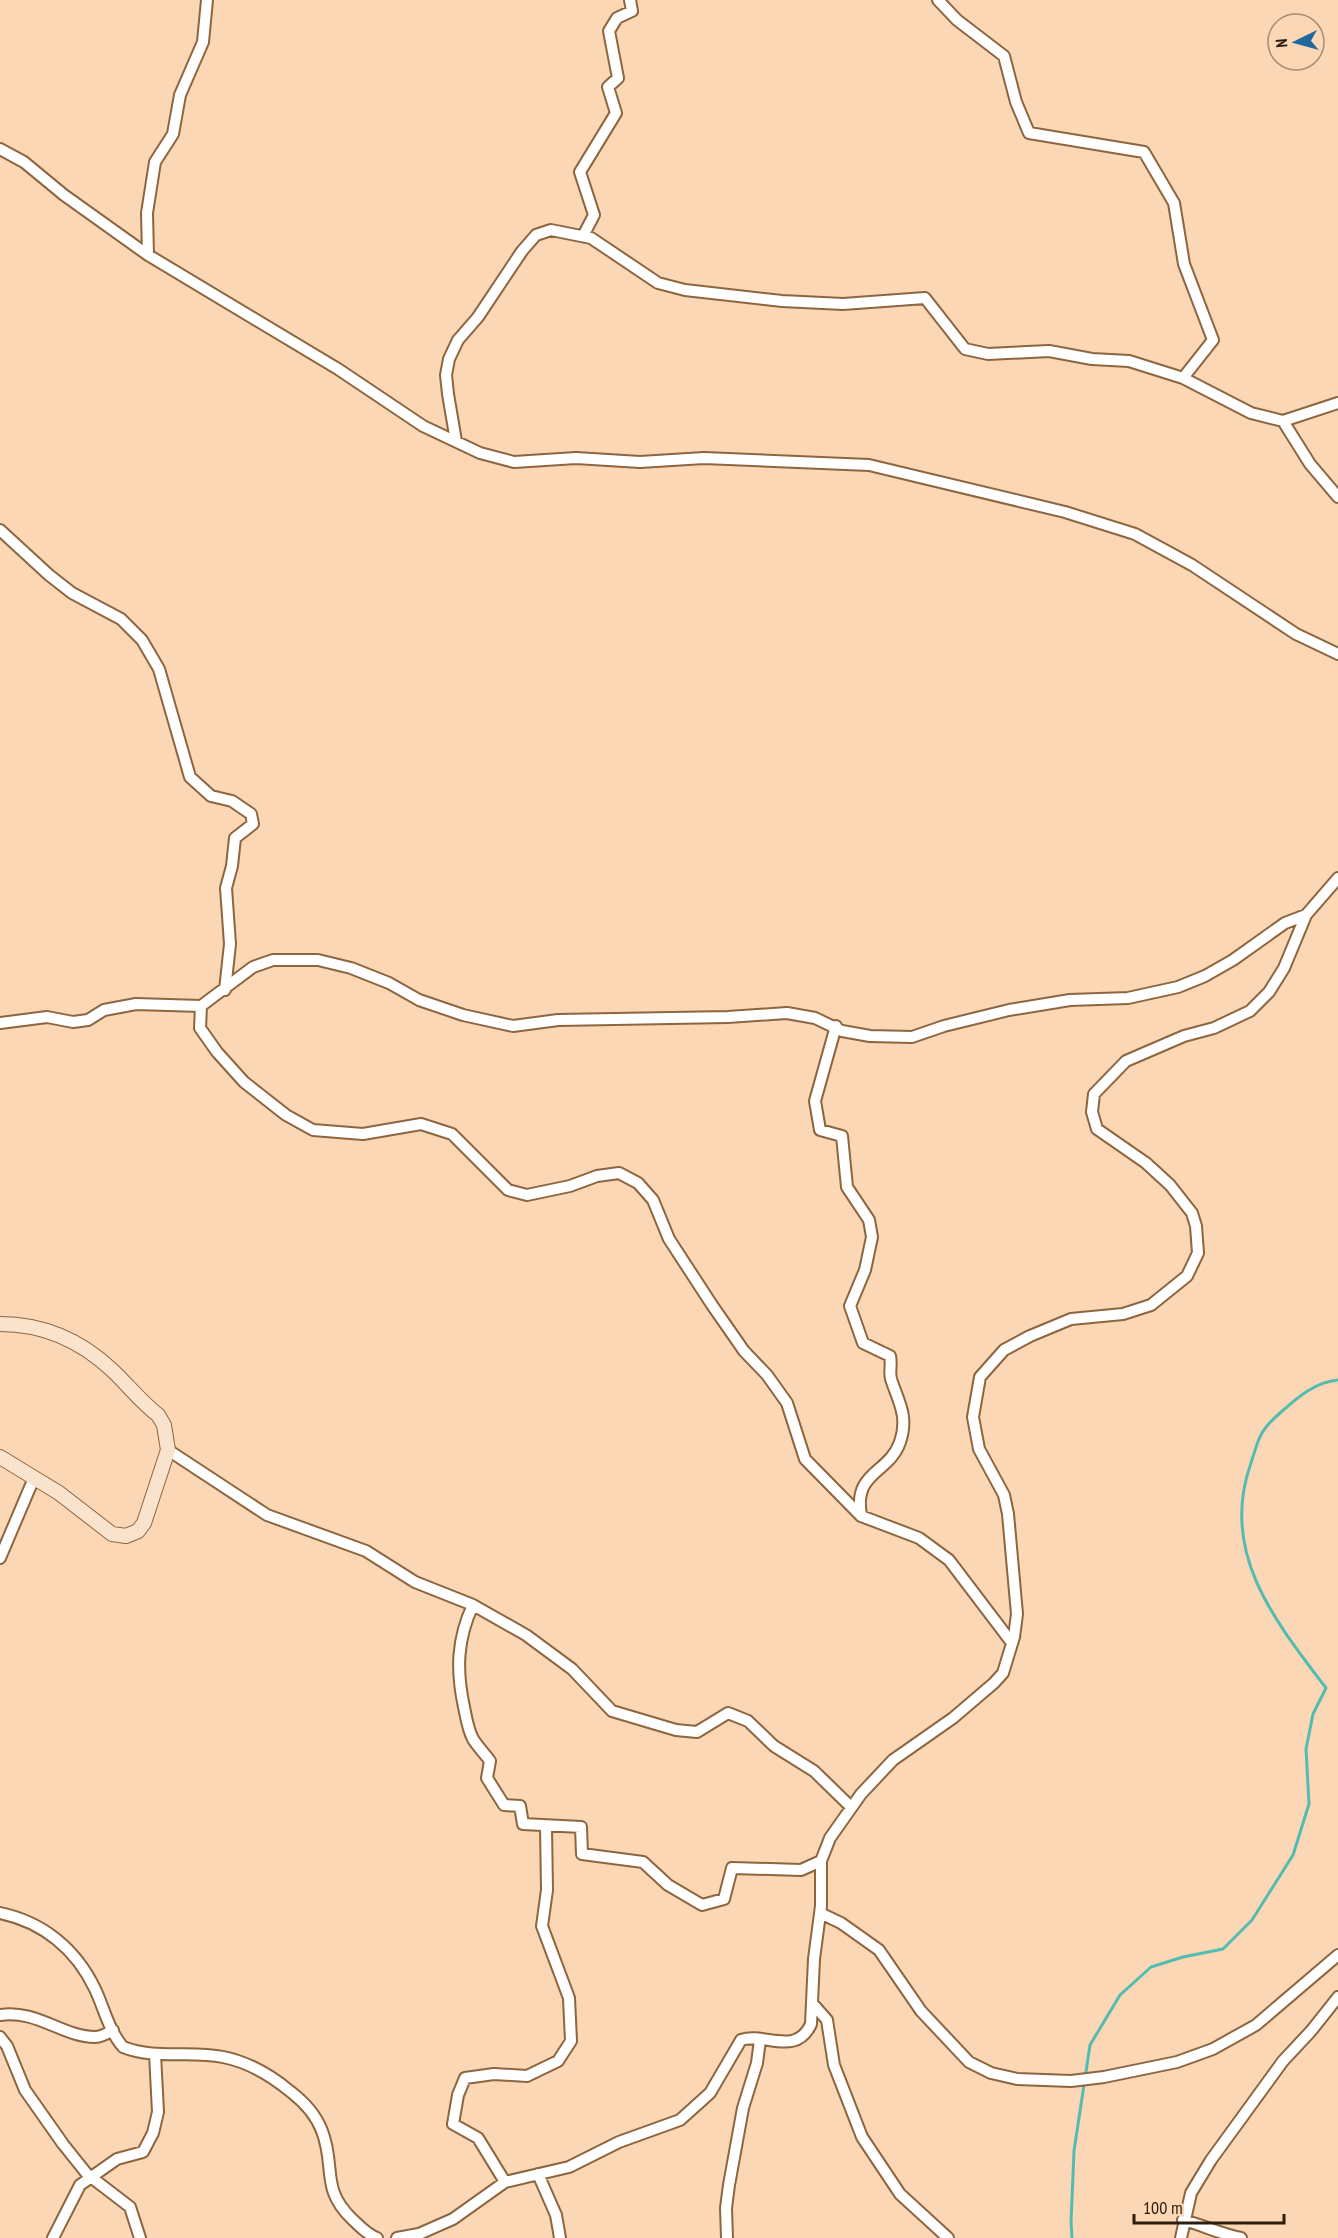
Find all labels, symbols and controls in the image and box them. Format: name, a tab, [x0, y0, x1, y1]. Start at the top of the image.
north arrow	[1266, 12, 1326, 72]
text: N	[1271, 38, 1291, 48]
scale bar	[1134, 2187, 1284, 2225]
text: 100 m	[1143, 2196, 1183, 2219]

